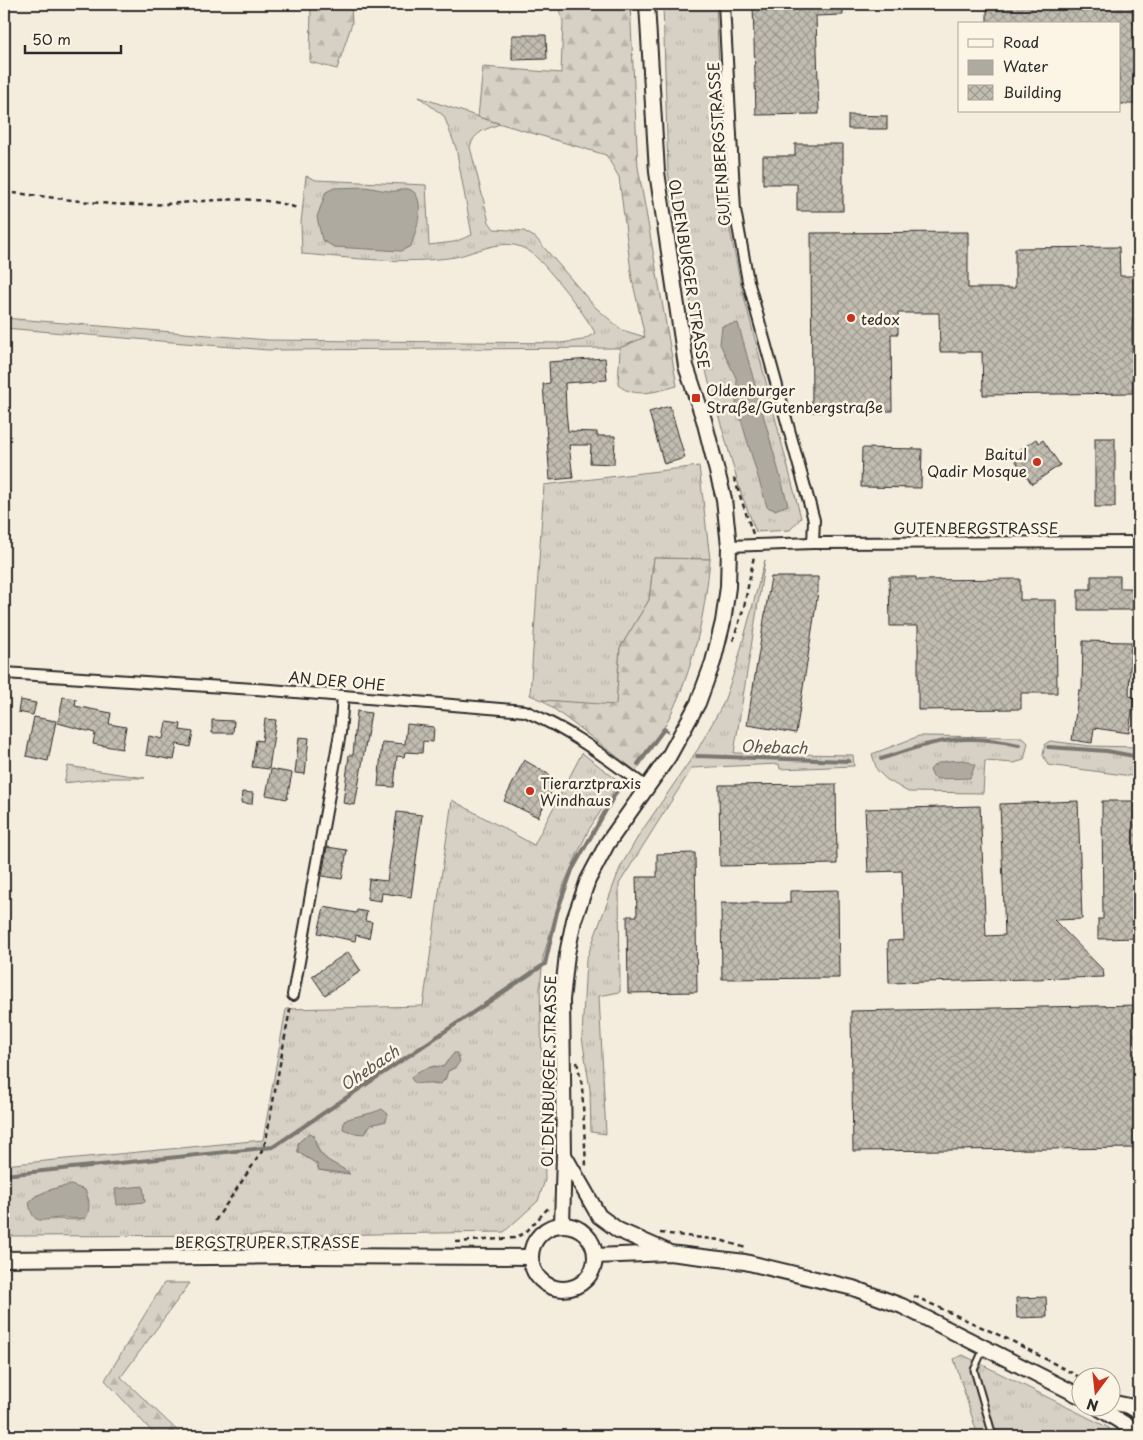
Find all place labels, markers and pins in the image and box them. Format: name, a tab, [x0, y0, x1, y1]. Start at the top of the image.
place label: tedox	[861, 307, 900, 330]
marker: tedox	[845, 312, 857, 324]
place label: Oldenburger Straße/Gutenbergstraße	[706, 378, 883, 418]
marker: Oldenburger Straße/Gutenbergstraße	[690, 392, 702, 404]
place label: Baitul Qadir Mosque	[927, 442, 1027, 482]
marker: Baitul Qadir Mosque	[1031, 456, 1043, 468]
place label: Tierarztpraxis Windhaus	[540, 771, 641, 811]
marker: Tierarztpraxis Windhaus	[524, 785, 536, 797]

